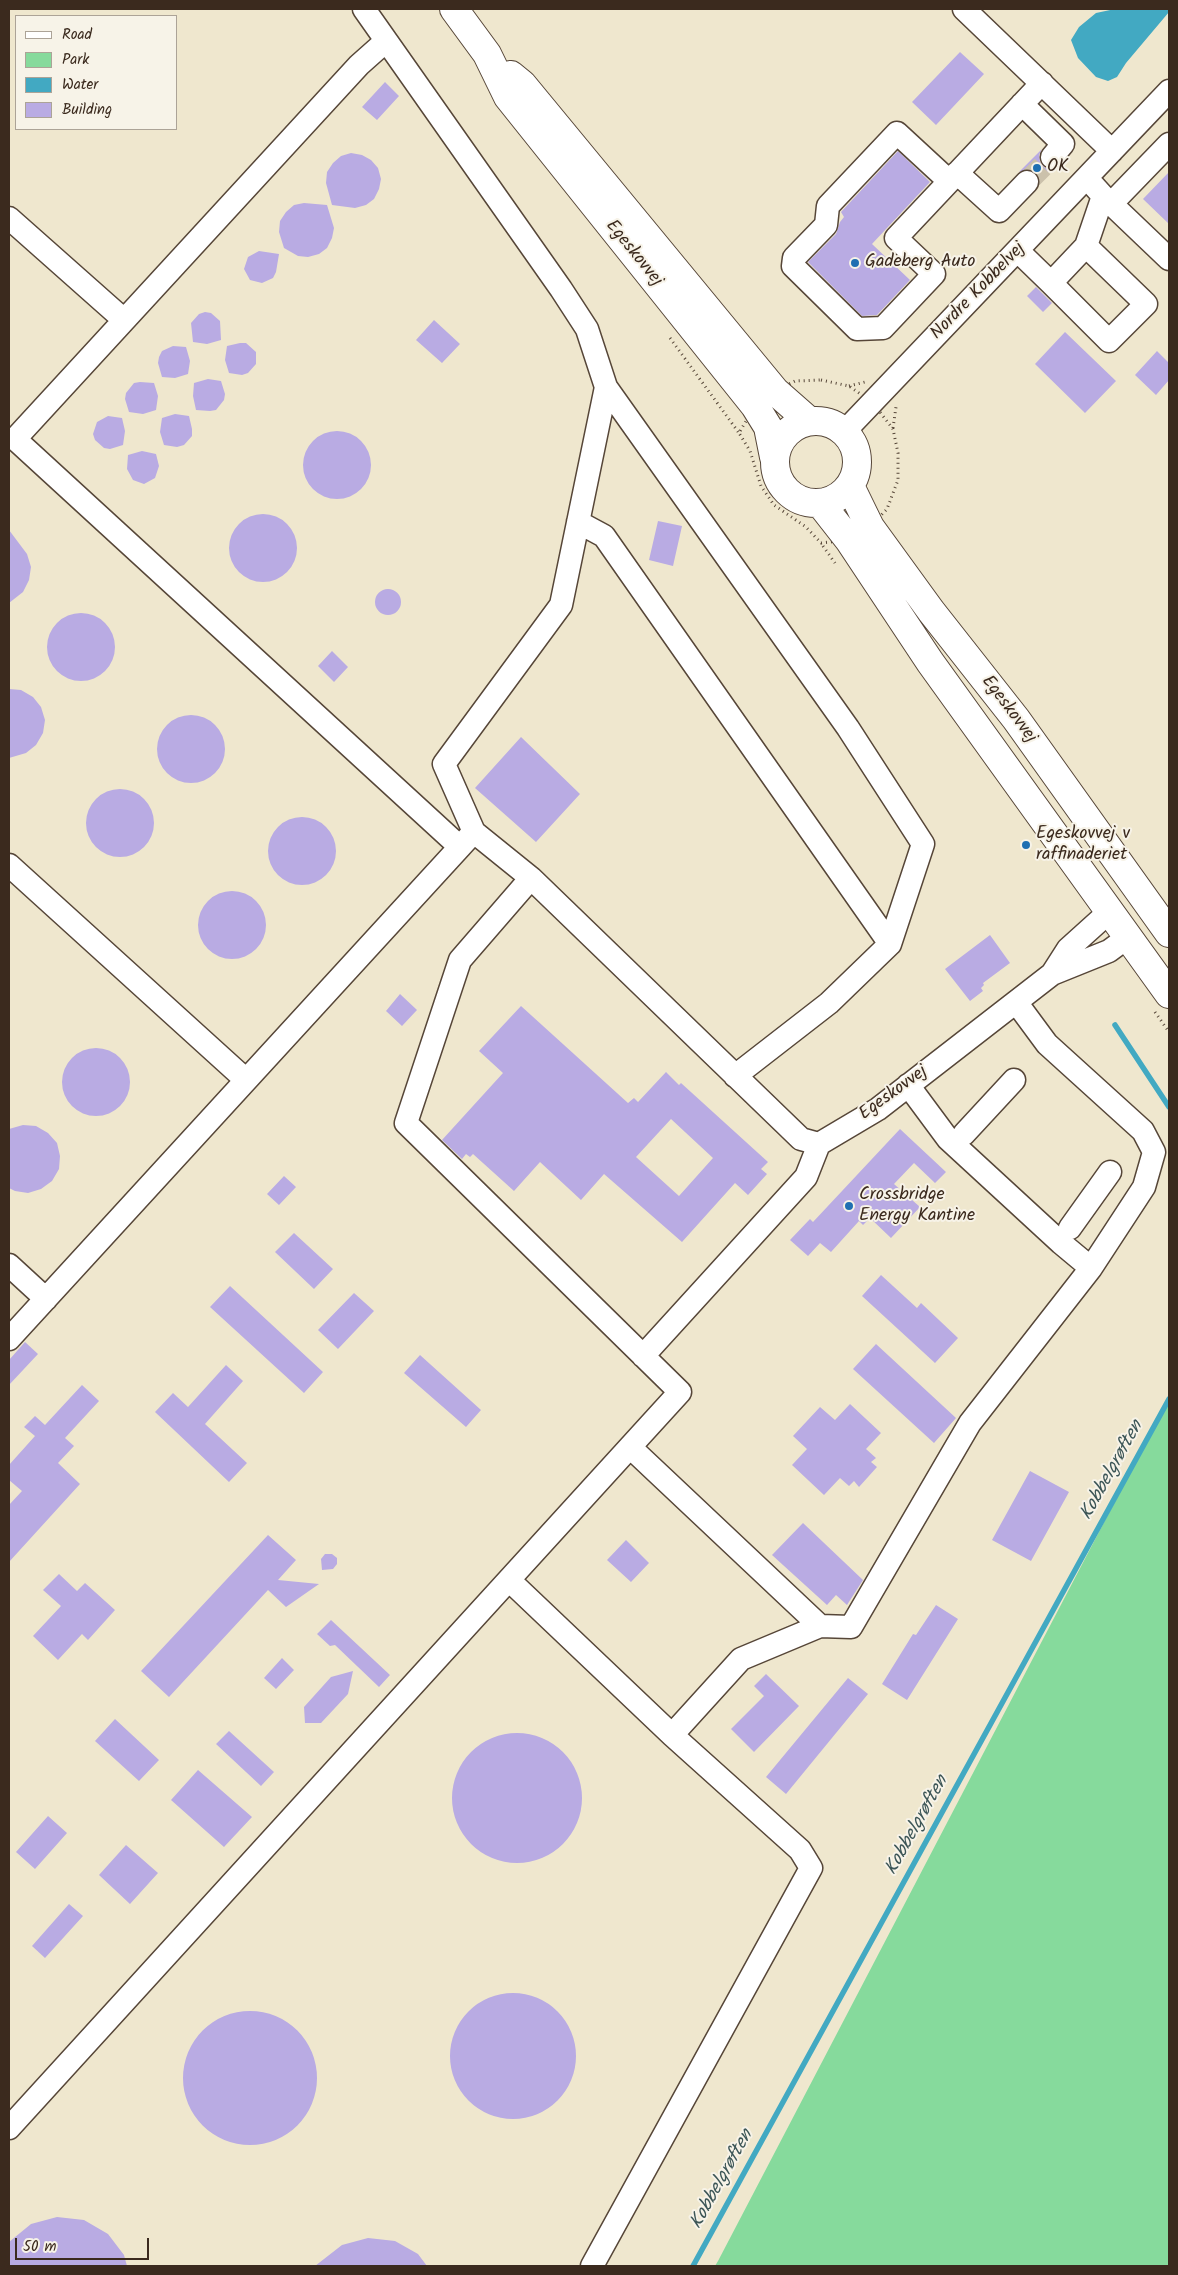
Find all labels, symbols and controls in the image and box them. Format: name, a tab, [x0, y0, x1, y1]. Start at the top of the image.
legend	[15, 15, 178, 130]
text: Road	[62, 23, 92, 47]
text: Park	[62, 48, 89, 72]
text: Water	[62, 73, 98, 97]
text: Building	[62, 98, 112, 122]
place label: OK	[1047, 157, 1069, 179]
marker: OK	[1031, 162, 1043, 174]
street label: Egeskovvej	[600, 216, 666, 292]
street label: Nordre Kobbelvej	[927, 239, 1031, 345]
place label: Gadeberg Auto	[865, 252, 976, 274]
marker: Gadeberg Auto	[849, 257, 861, 269]
street label: Egeskovvej	[976, 672, 1040, 748]
place label: Egeskovvej v raffinaderiet	[1036, 824, 1130, 866]
marker: Egeskovvej v raffinaderiet	[1020, 839, 1032, 851]
street label: Egeskovvej	[856, 1062, 932, 1126]
place label: Crossbridge Energy Kantine	[859, 1185, 975, 1228]
marker: Crossbridge Energy Kantine	[843, 1200, 855, 1212]
water label: Kobbelgrøften	[1076, 1417, 1150, 1525]
water label: Kobbelgrøften	[881, 1772, 955, 1880]
water label: Kobbelgrøften	[686, 2126, 760, 2234]
scale bar	[18, 2228, 151, 2260]
text: 50 m	[23, 2235, 57, 2259]

